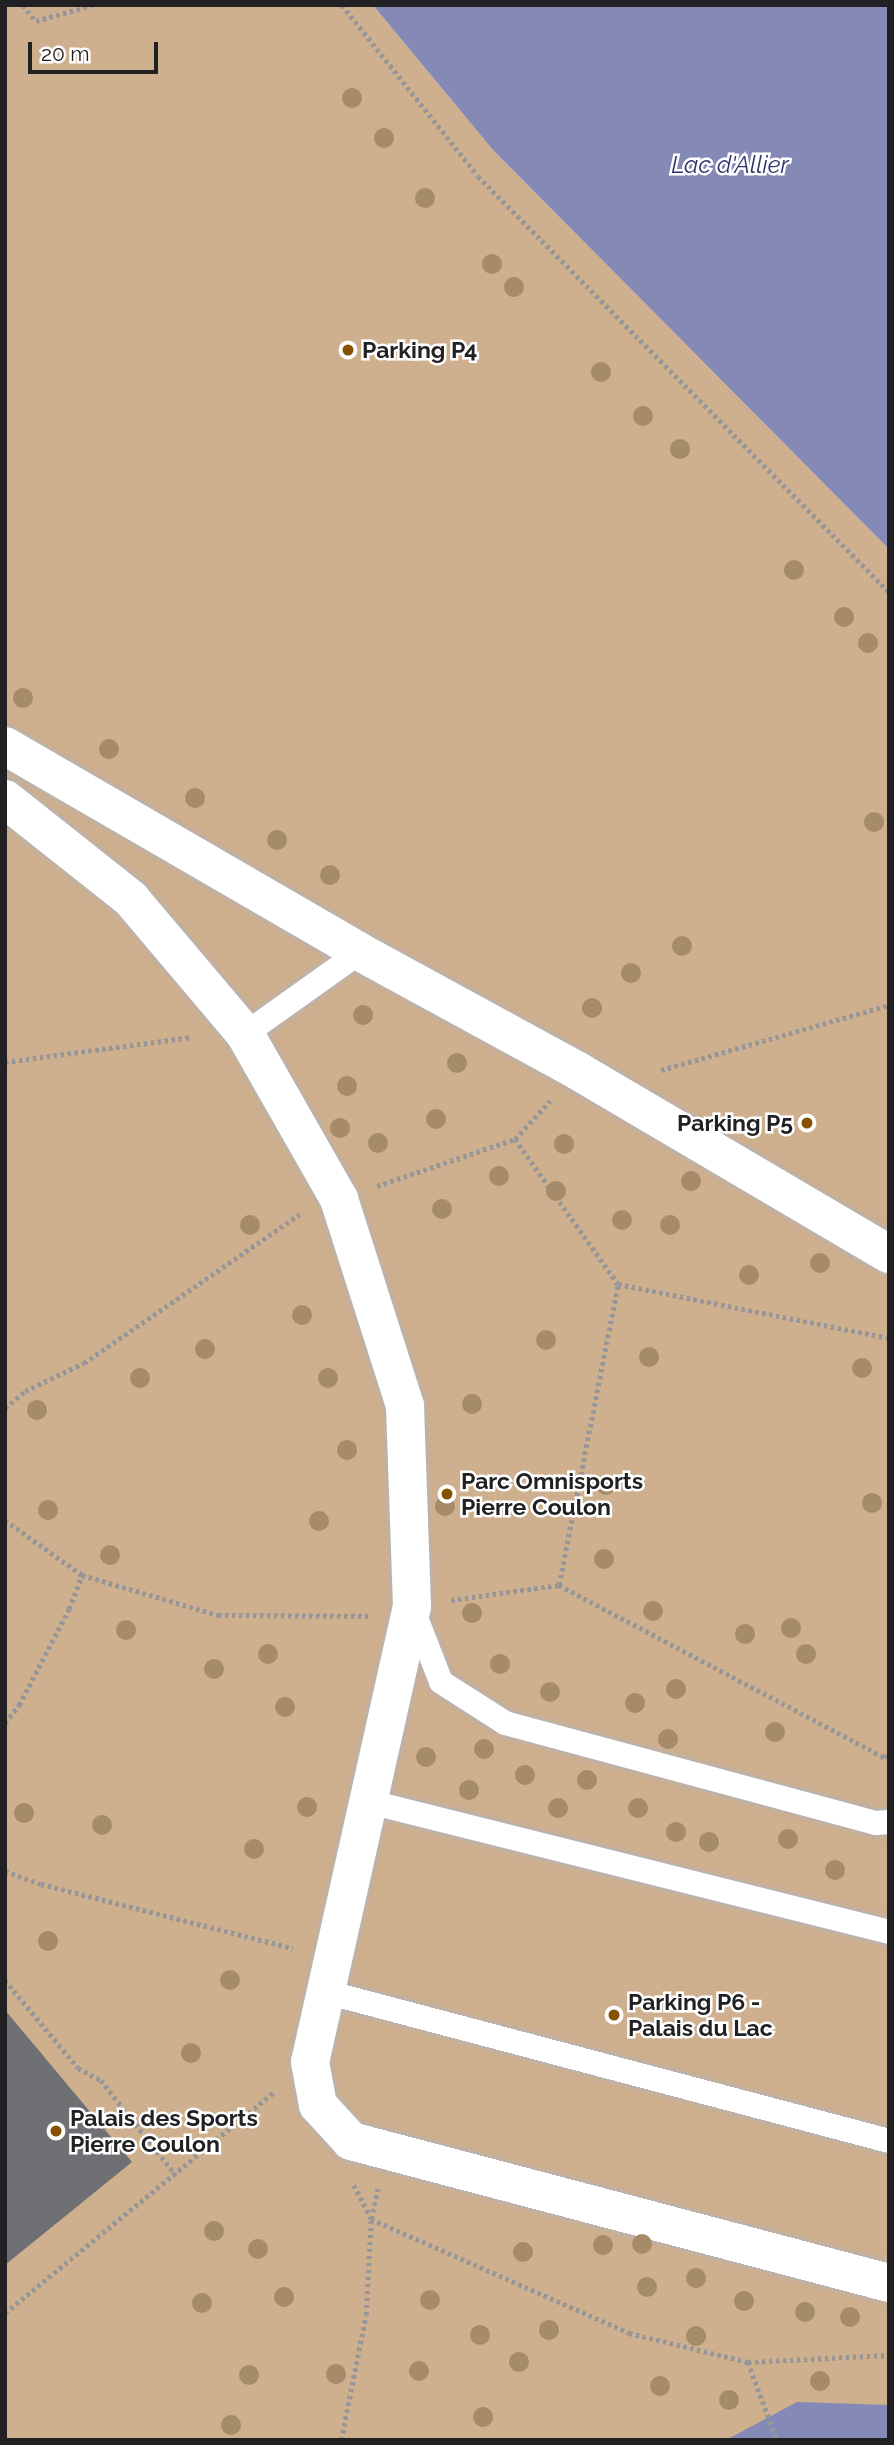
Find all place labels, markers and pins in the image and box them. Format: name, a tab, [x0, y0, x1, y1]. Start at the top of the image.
place label: Parking P4	[362, 336, 477, 364]
marker: Parking P4	[340, 342, 356, 358]
place label: Parking P5	[677, 1109, 793, 1137]
marker: Parking P5	[799, 1115, 815, 1131]
place label: Parc Omnisports Pierre Coulon	[461, 1467, 643, 1521]
marker: Parc Omnisports Pierre Coulon	[439, 1486, 455, 1502]
place label: Parking P6 - Palais du Lac	[628, 1988, 773, 2042]
marker: Parking P6 - Palais du Lac	[606, 2007, 622, 2023]
place label: Palais des Sports Pierre Coulon	[70, 2104, 258, 2158]
marker: Palais des Sports Pierre Coulon	[48, 2123, 64, 2139]

